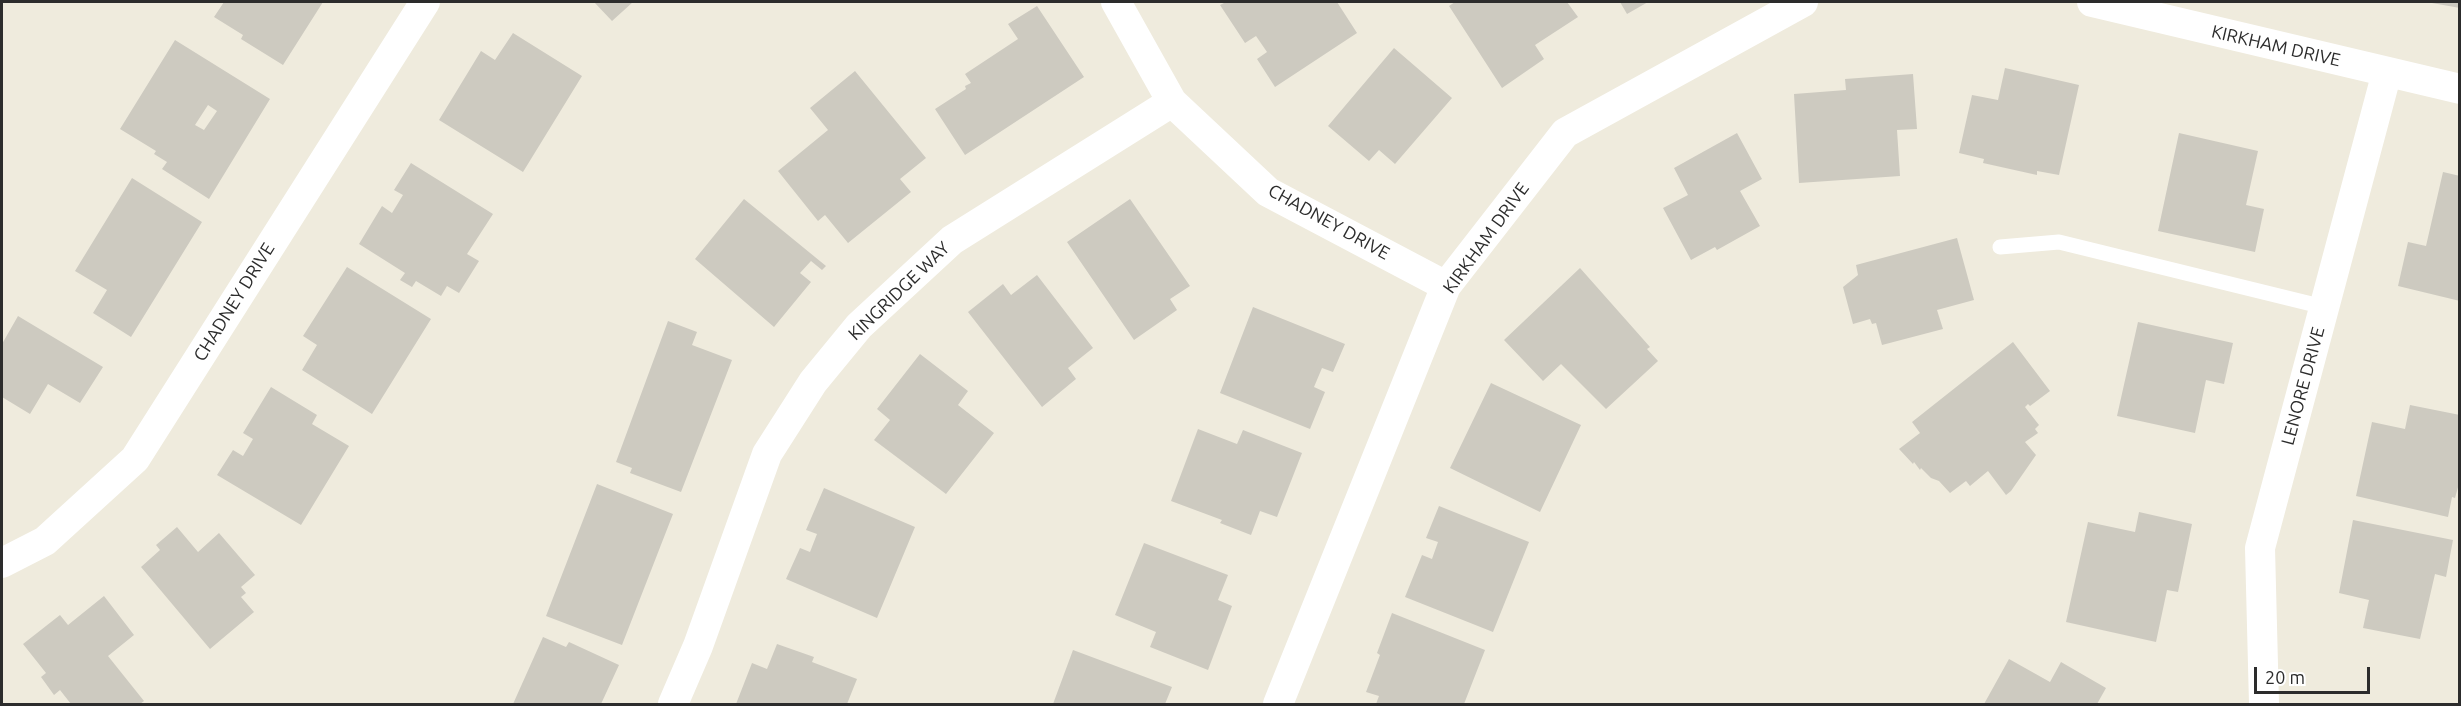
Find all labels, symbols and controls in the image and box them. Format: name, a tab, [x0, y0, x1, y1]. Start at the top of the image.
street label: KIRKHAM DRIVE	[2209, 21, 2343, 71]
street label: KIRKHAM DRIVE	[1439, 178, 1533, 298]
street label: CHADNEY DRIVE	[1264, 180, 1394, 264]
street label: KINGRIDGE WAY	[844, 237, 954, 345]
street label: CHADNEY DRIVE	[189, 239, 279, 365]
street label: LENORE DRIVE	[2277, 324, 2329, 448]
scale bar	[2257, 655, 2372, 693]
text: 20 m	[2265, 667, 2305, 687]

